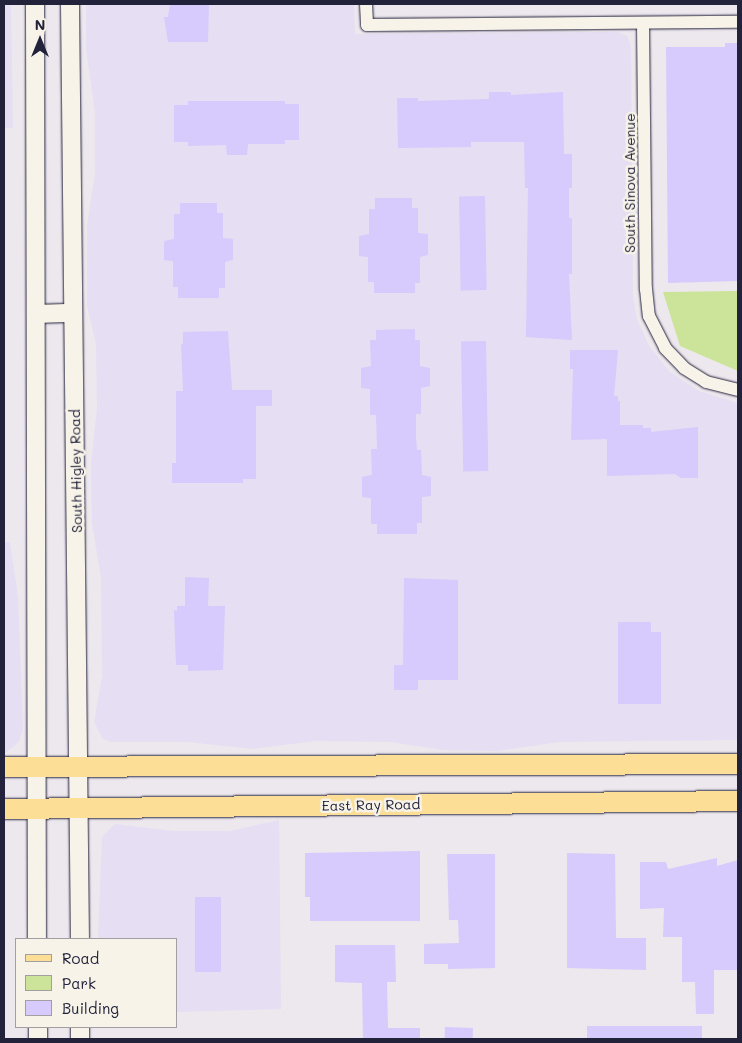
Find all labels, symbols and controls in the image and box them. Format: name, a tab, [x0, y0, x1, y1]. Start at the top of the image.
north arrow	[15, 15, 65, 65]
text: N	[35, 15, 45, 34]
street label: South Sinova Avenue	[622, 113, 638, 253]
street label: South Higley Road	[67, 409, 85, 533]
street label: East Ray Road	[322, 796, 420, 814]
legend	[15, 938, 178, 1028]
text: Road	[62, 948, 99, 968]
text: Park	[62, 973, 96, 993]
text: Building	[62, 998, 119, 1018]

